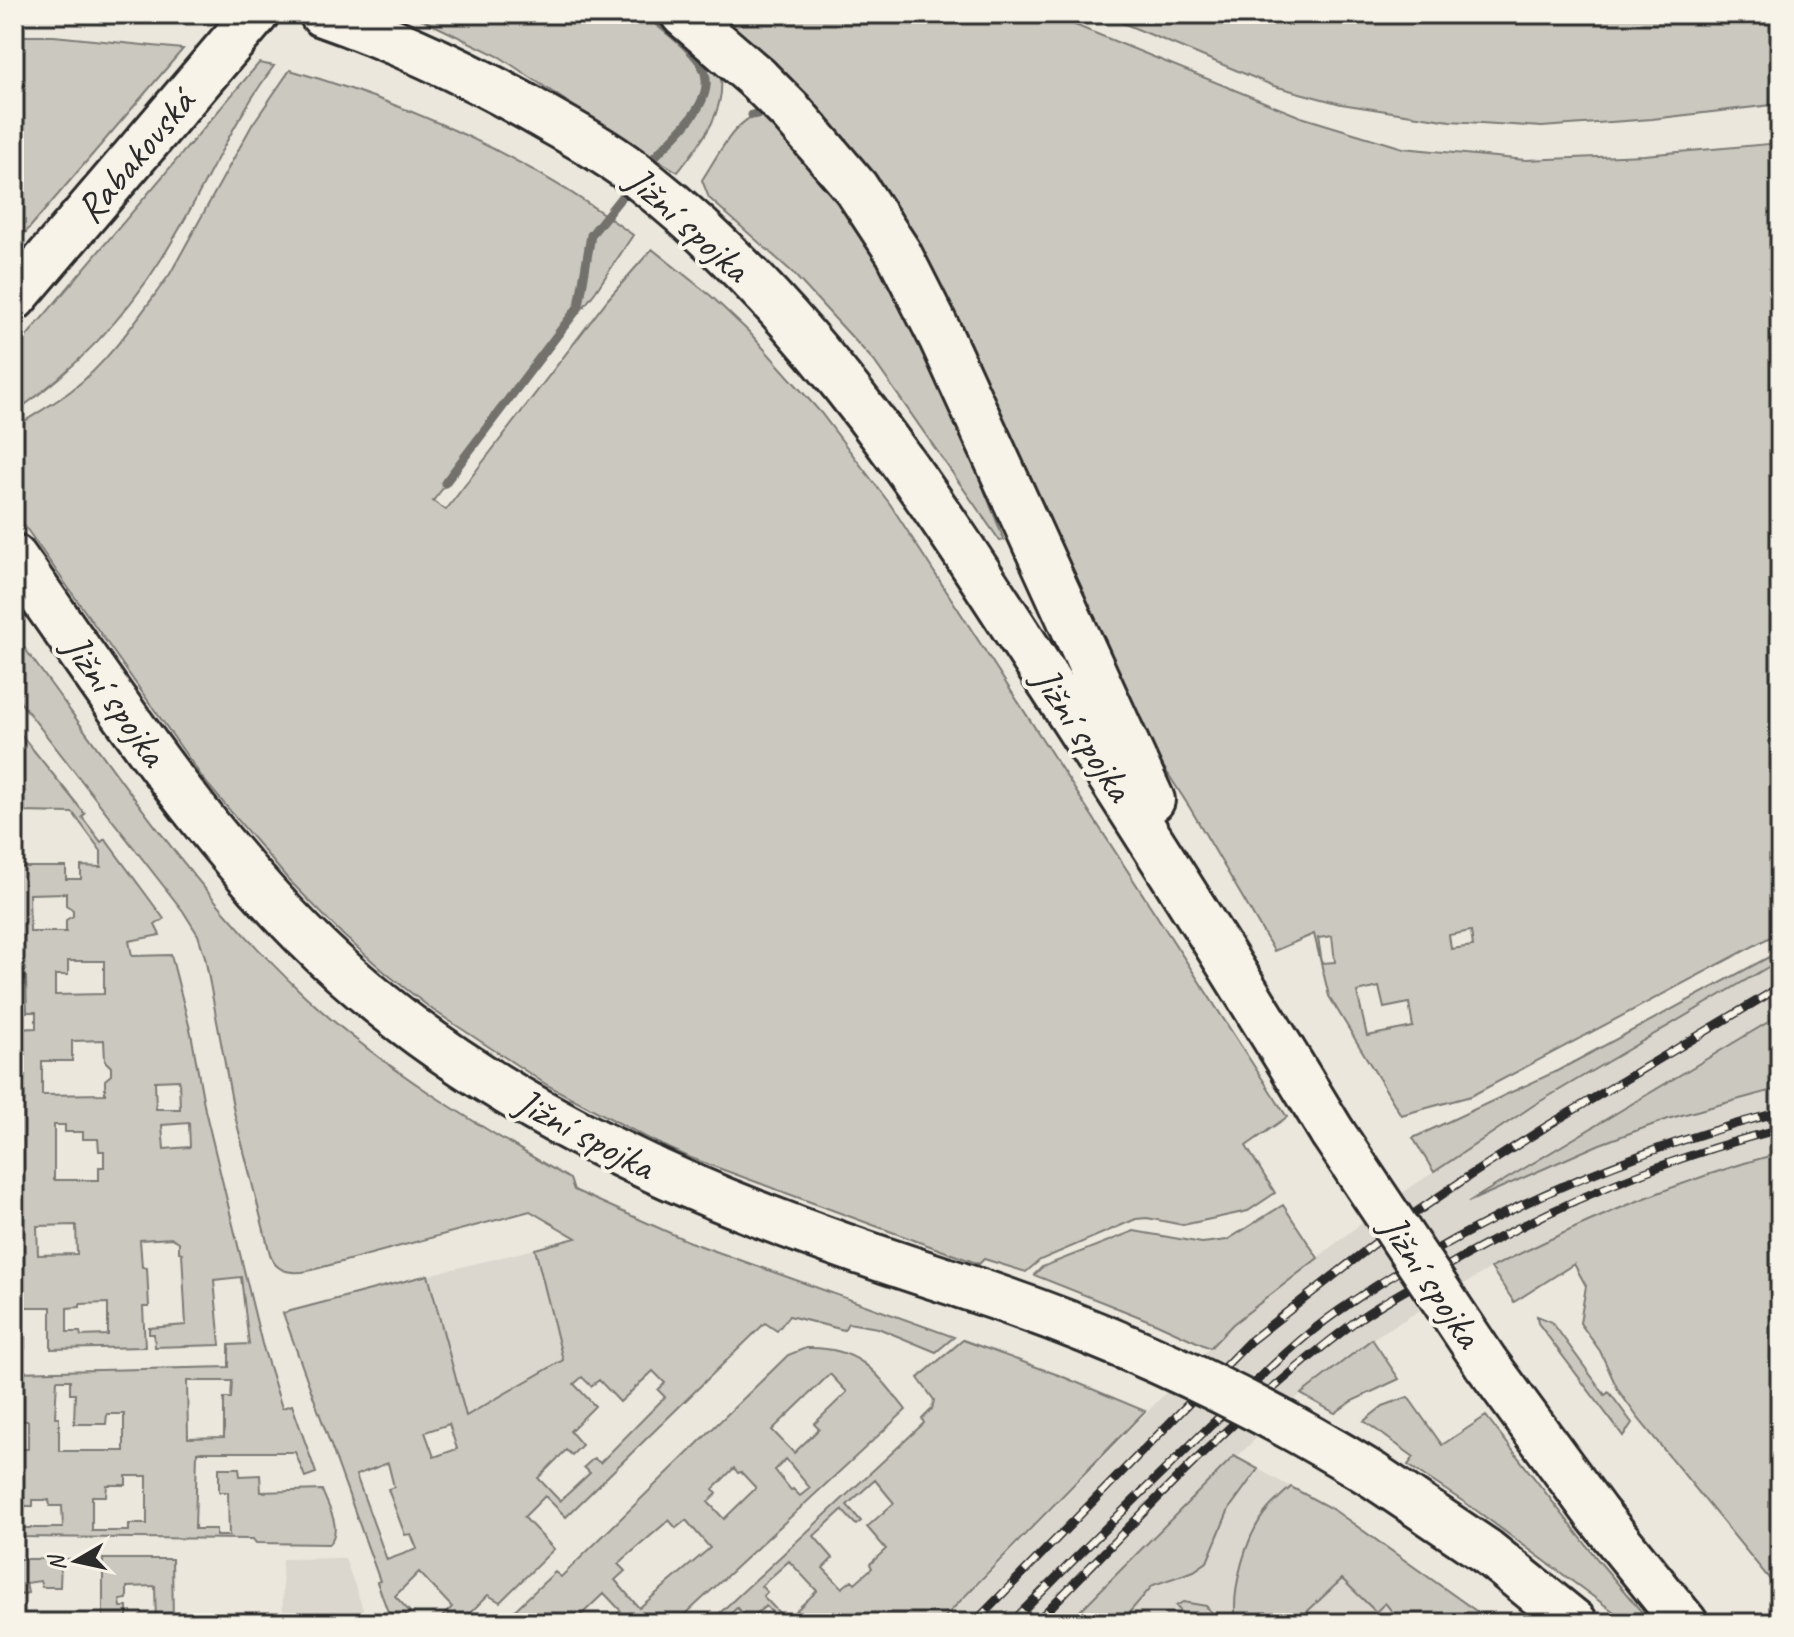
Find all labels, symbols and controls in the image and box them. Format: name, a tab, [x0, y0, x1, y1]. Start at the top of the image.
street label: Rabakovská	[65, 76, 208, 233]
street label: Jižní spojka	[614, 154, 762, 295]
street label: Jižní spojka	[50, 623, 180, 778]
street label: Jižní spojka	[1020, 656, 1146, 813]
street label: Jižní spojka	[505, 1076, 665, 1193]
street label: Jižní spojka	[1367, 1203, 1495, 1359]
north arrow	[36, 1521, 116, 1601]
text: N	[42, 1552, 72, 1573]

